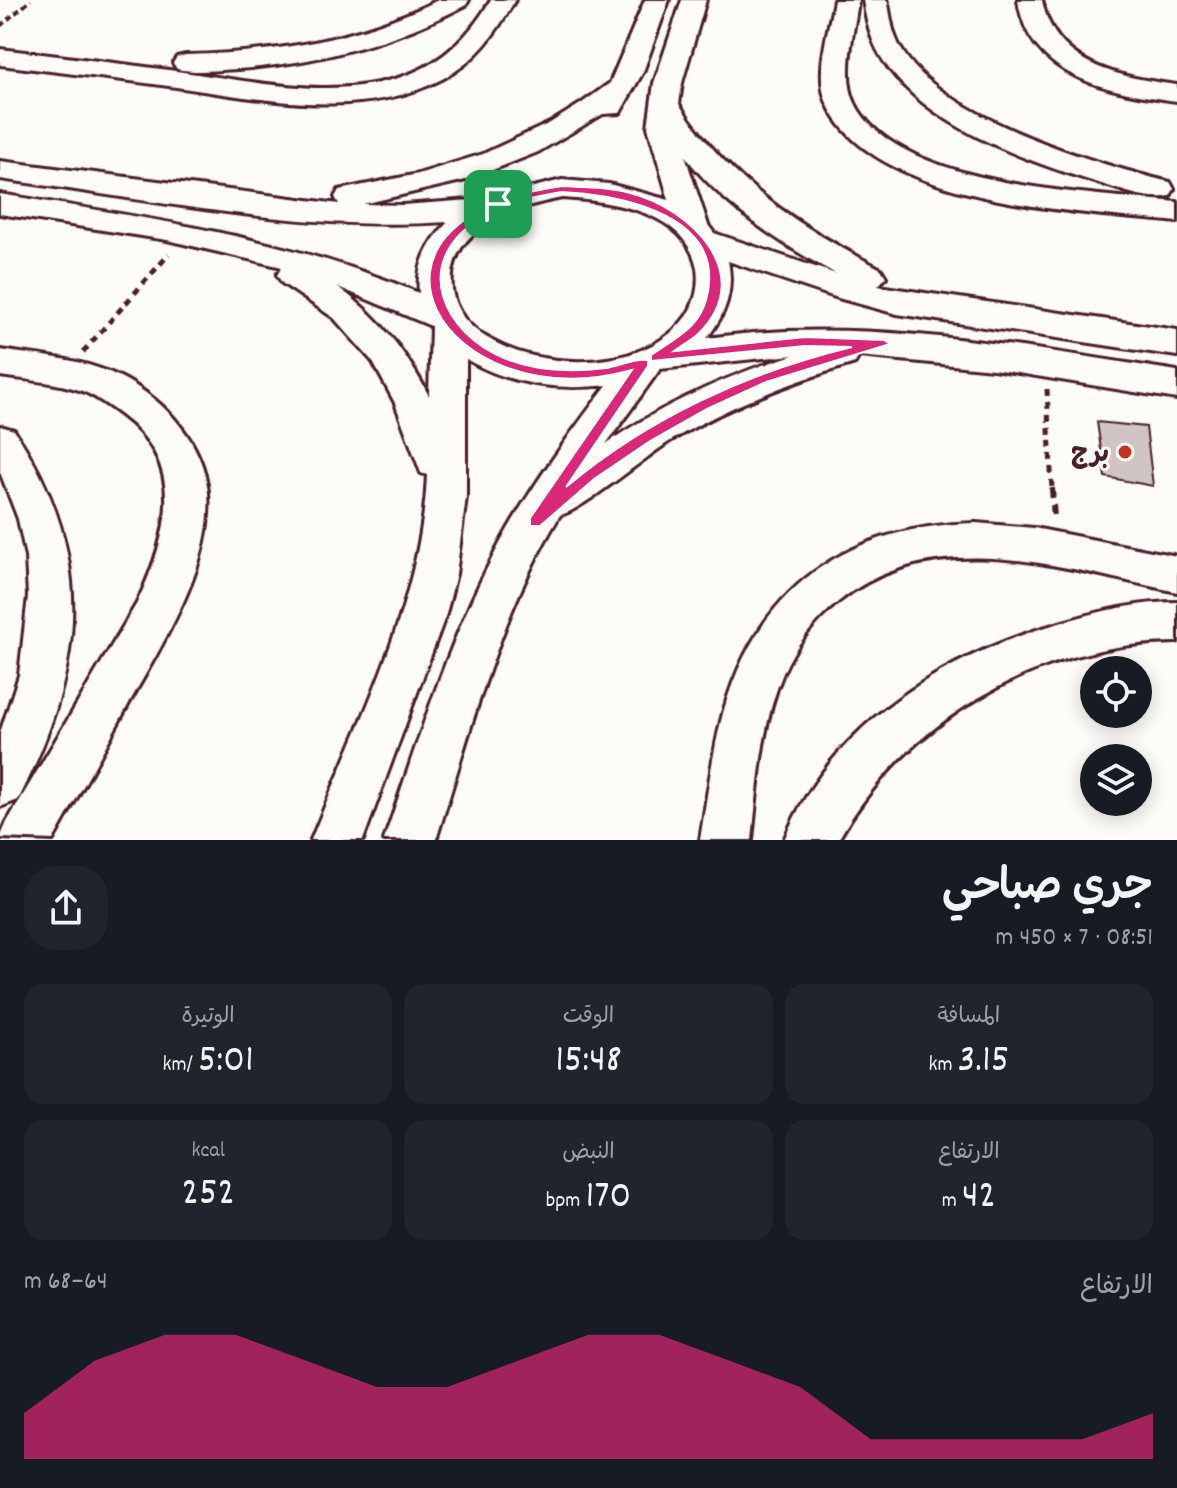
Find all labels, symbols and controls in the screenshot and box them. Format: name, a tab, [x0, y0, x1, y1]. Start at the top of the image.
pin	[464, 170, 532, 238]
icon: arrive	[476, 182, 520, 226]
place label: برج	[1071, 437, 1109, 474]
marker: برج	[1116, 443, 1134, 461]
map controls	[1080, 656, 1152, 816]
button: locate	[1080, 656, 1152, 728]
button: layers	[1080, 744, 1152, 816]
text: جري صباحي	[942, 858, 1153, 921]
button: share	[24, 866, 108, 950]
text: 08:51 · 7 × 450 m	[996, 920, 1153, 957]
text: الوتيرة	[182, 1002, 235, 1033]
text: الوقت	[563, 1002, 614, 1033]
text: المسافة	[938, 1002, 1000, 1033]
text: 5:01	[198, 1034, 254, 1091]
text: 15:48	[555, 1034, 622, 1091]
text: 3.15	[958, 1034, 1009, 1091]
text: /km	[163, 1050, 198, 1081]
text: km	[928, 1050, 958, 1081]
text: kcal	[191, 1136, 225, 1167]
text: النبض	[562, 1138, 615, 1169]
text: الارتفاع	[938, 1138, 1000, 1169]
text: 252	[181, 1167, 235, 1224]
text: 170	[585, 1170, 631, 1227]
text: 42	[962, 1170, 996, 1227]
text: bpm	[546, 1186, 585, 1217]
text: m	[942, 1186, 962, 1217]
text: 64–68 m	[24, 1264, 107, 1301]
text: الارتفاع	[1080, 1269, 1153, 1306]

